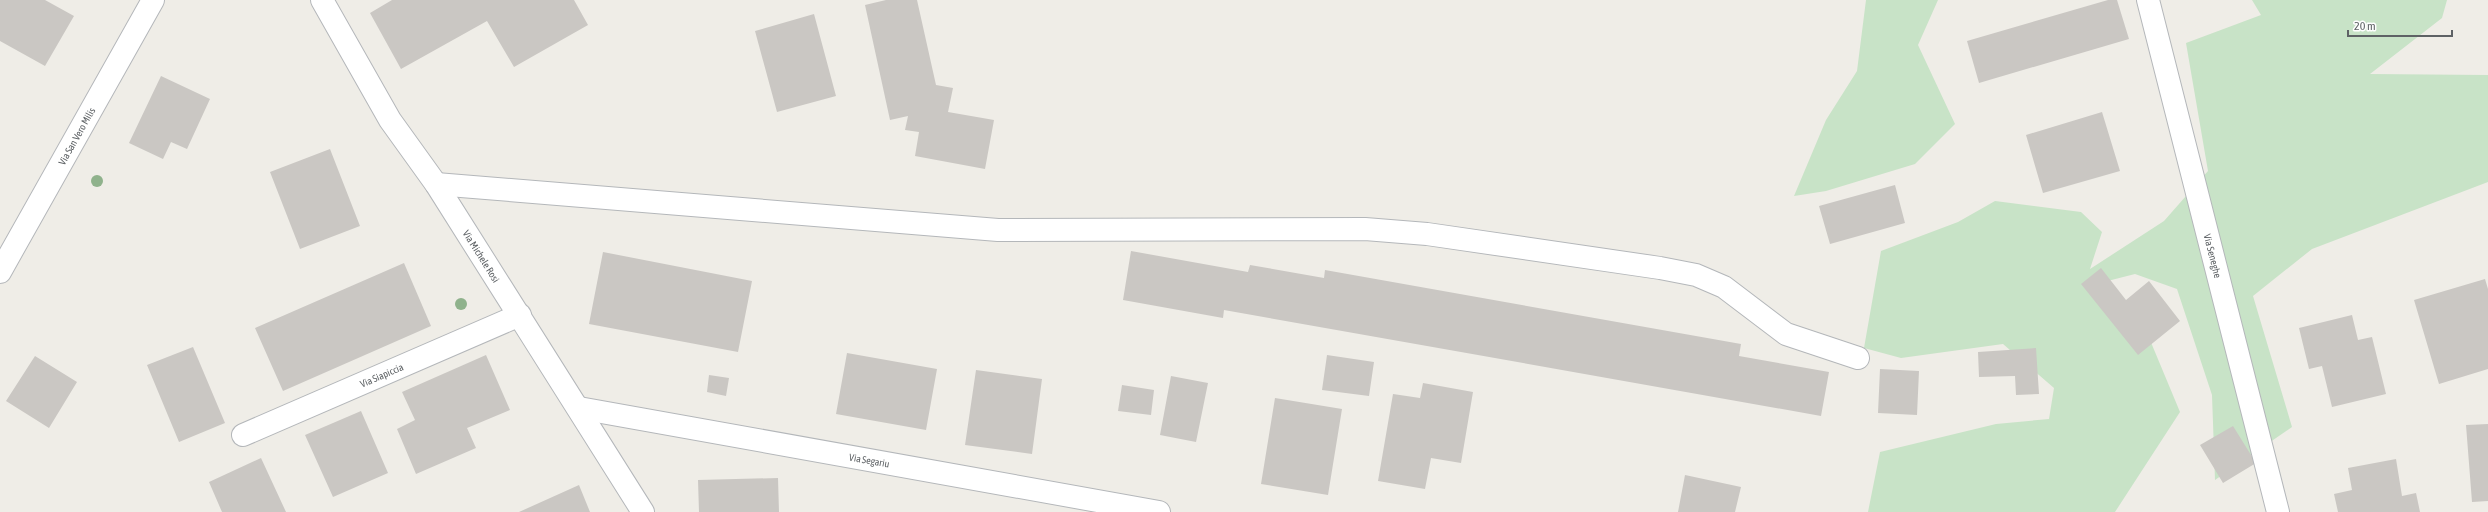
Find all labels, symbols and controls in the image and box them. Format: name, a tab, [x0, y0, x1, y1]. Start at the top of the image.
scale bar	[2348, 12, 2452, 38]
text: 20 m	[2354, 19, 2376, 33]
street label: Via San Vero Milis	[56, 105, 97, 167]
street label: Via Michele Rosi	[461, 228, 502, 284]
street label: Via Seneghe	[2202, 233, 2224, 280]
street label: Via Siapiccia	[358, 361, 405, 389]
street label: Via Segariu	[848, 451, 891, 469]

